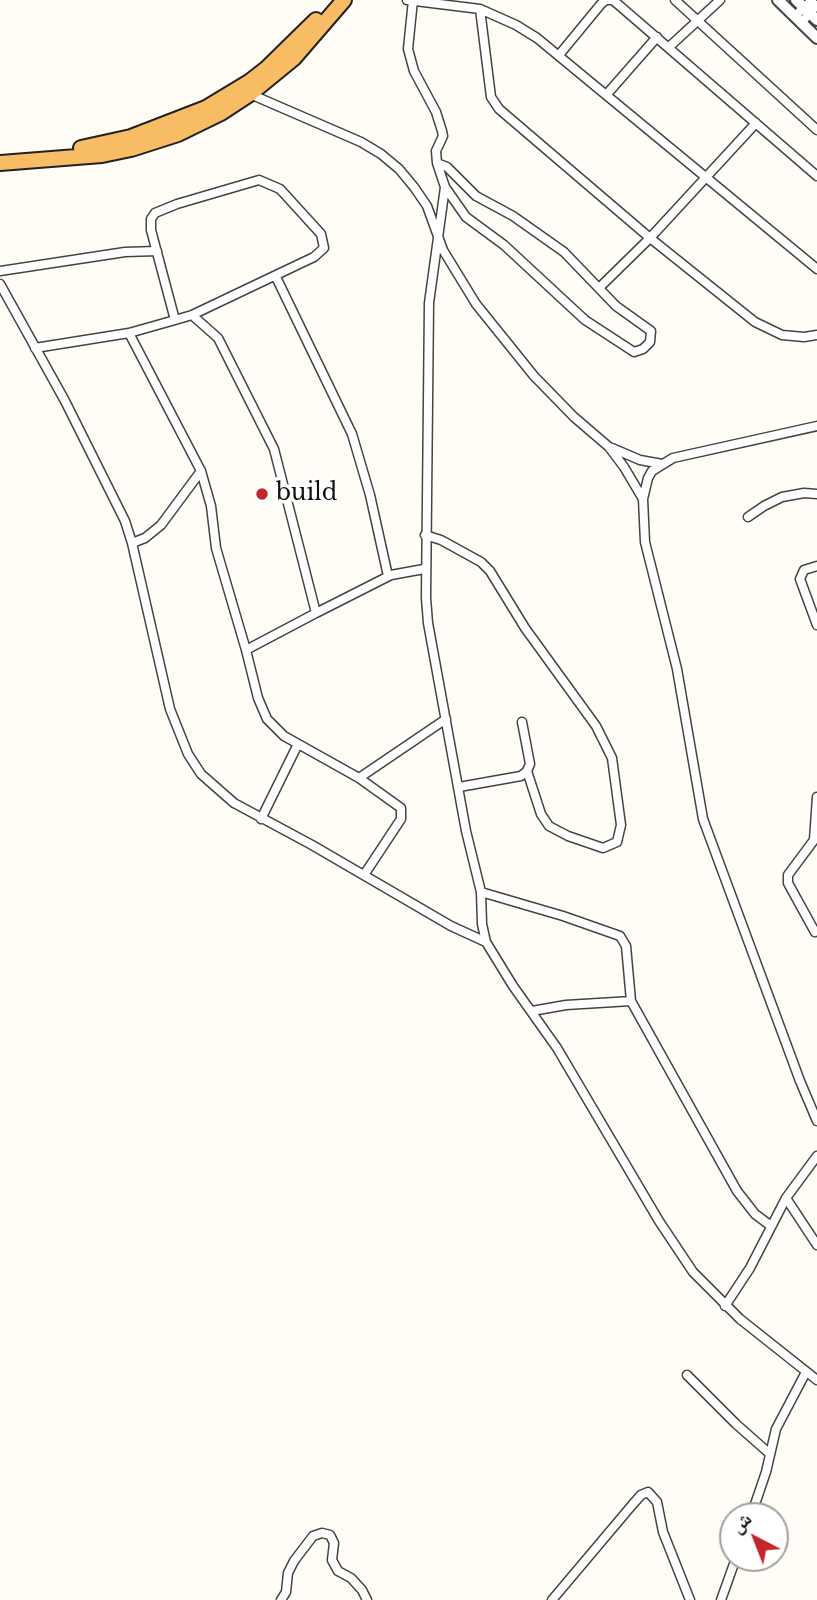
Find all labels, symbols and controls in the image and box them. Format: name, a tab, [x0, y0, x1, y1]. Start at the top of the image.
place label: build	[276, 480, 337, 508]
marker: build	[254, 486, 270, 502]
north arrow	[719, 1502, 789, 1572]
text: ش	[726, 1507, 756, 1538]

